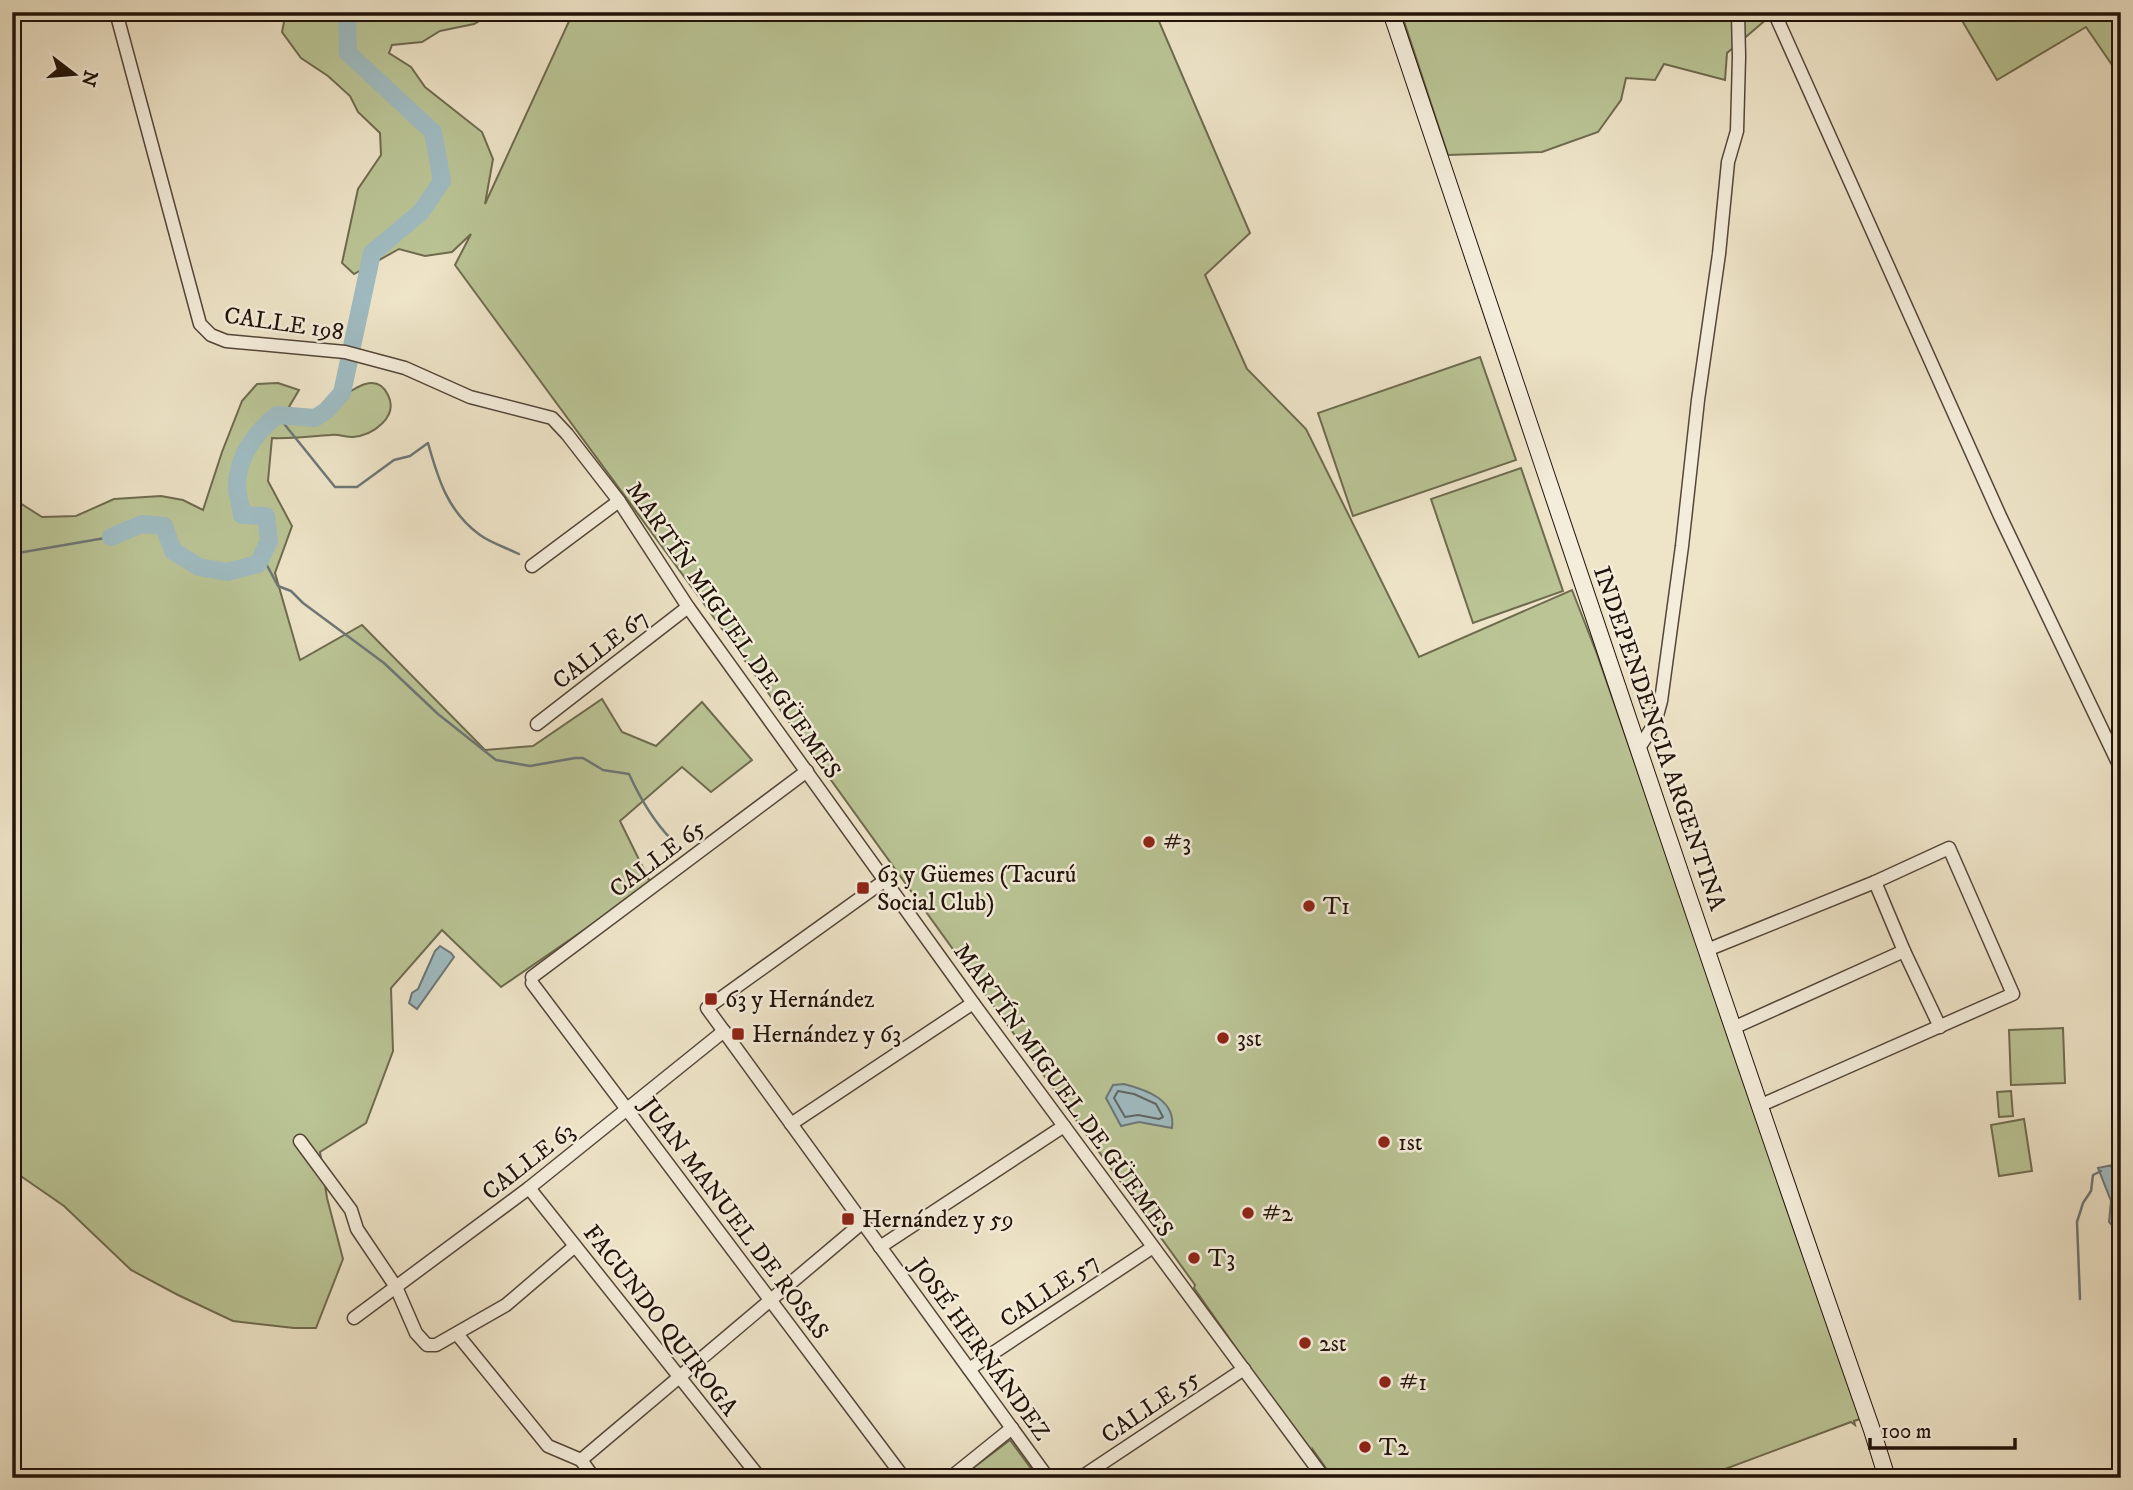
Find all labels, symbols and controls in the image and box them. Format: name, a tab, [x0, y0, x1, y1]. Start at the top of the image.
north arrow	[38, 38, 108, 108]
text: N	[76, 68, 102, 89]
street label: CALLE 198	[222, 301, 346, 347]
street label: MARTÍN MIGUEL DE GÜEMES	[619, 476, 848, 785]
street label: INDEPENDENCIA ARGENTINA	[1586, 562, 1732, 915]
street label: CALLE 67	[547, 603, 654, 696]
street label: CALLE 65	[604, 813, 712, 905]
place label: #3	[1163, 828, 1191, 858]
marker: #3	[1141, 834, 1157, 850]
place label: 63 y Güemes (Tacurú Social Club)	[877, 860, 1076, 918]
marker: 63 y Güemes (Tacurú Social Club)	[855, 880, 871, 896]
place label: T1	[1323, 892, 1350, 922]
marker: T1	[1301, 898, 1317, 914]
street label: MARTÍN MIGUEL DE GÜEMES	[946, 937, 1181, 1243]
place label: 63 y Hernández	[725, 985, 875, 1015]
marker: 63 y Hernández	[703, 991, 719, 1007]
place label: Hernández y 63	[752, 1020, 901, 1050]
place label: 3st	[1237, 1024, 1262, 1054]
marker: Hernández y 63	[730, 1026, 746, 1042]
marker: 3st	[1215, 1030, 1231, 1046]
street label: JUAN MANUEL DE ROSAS	[632, 1090, 835, 1346]
street label: CALLE 63	[476, 1116, 581, 1207]
place label: 1st	[1398, 1128, 1423, 1158]
marker: 1st	[1376, 1134, 1392, 1150]
place label: #2	[1262, 1199, 1293, 1229]
place label: Hernández y 59	[862, 1205, 1014, 1235]
marker: #2	[1240, 1205, 1256, 1221]
marker: Hernández y 59	[840, 1211, 856, 1227]
street label: FACUNDO QUIROGA	[576, 1219, 745, 1423]
place label: T3	[1208, 1244, 1235, 1274]
street label: CALLE 57	[995, 1247, 1105, 1335]
street label: JOSÉ HERNÁNDEZ	[903, 1250, 1057, 1447]
marker: T3	[1186, 1250, 1202, 1266]
place label: 2st	[1319, 1329, 1347, 1359]
marker: 2st	[1297, 1335, 1313, 1351]
street label: CALLE 55	[1096, 1363, 1205, 1451]
place label: #1	[1399, 1368, 1427, 1398]
marker: #1	[1377, 1374, 1393, 1390]
scale bar	[1870, 1406, 2016, 1450]
text: 100 m	[1881, 1419, 1932, 1445]
place label: T2	[1379, 1433, 1409, 1463]
marker: T2	[1357, 1439, 1373, 1455]

